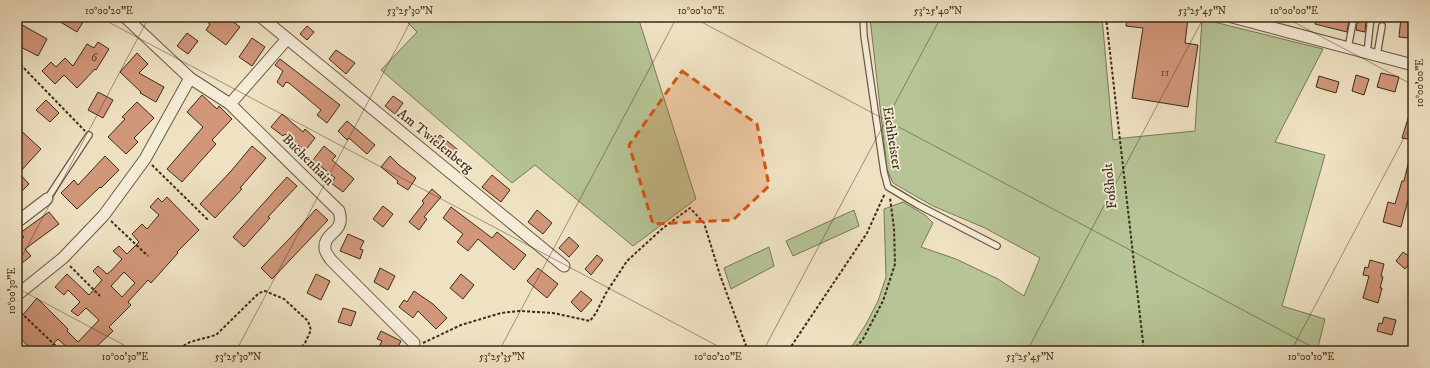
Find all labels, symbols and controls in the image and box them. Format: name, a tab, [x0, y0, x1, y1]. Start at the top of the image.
text: 10°00'20"E	[85, 5, 133, 17]
text: 53°25'30"N	[387, 5, 433, 17]
text: 10°00'10"E	[678, 5, 724, 17]
text: 53°25'40"N	[914, 5, 962, 17]
text: 53°25'45"N	[1178, 5, 1226, 17]
text: 10°00'00"E	[1270, 5, 1318, 17]
house number: 6	[91, 50, 98, 65]
text: 10°00'00"E	[1414, 59, 1426, 107]
house number: 11	[1161, 65, 1169, 80]
street label: Am Twielenberg	[393, 105, 477, 177]
street label: Eichheister	[878, 105, 906, 172]
street label: Buchenhain	[278, 130, 338, 190]
street label: Foßholt	[1099, 162, 1121, 210]
text: 10°00'30"E	[6, 268, 18, 314]
text: 10°00'30"E	[102, 351, 148, 363]
text: 53°25'30"N	[215, 351, 261, 363]
text: 53°25'35"N	[479, 351, 525, 363]
text: 10°00'20"E	[694, 351, 742, 363]
text: 53°25'45"N	[1006, 351, 1054, 363]
text: 10°00'10"E	[1288, 351, 1334, 363]

